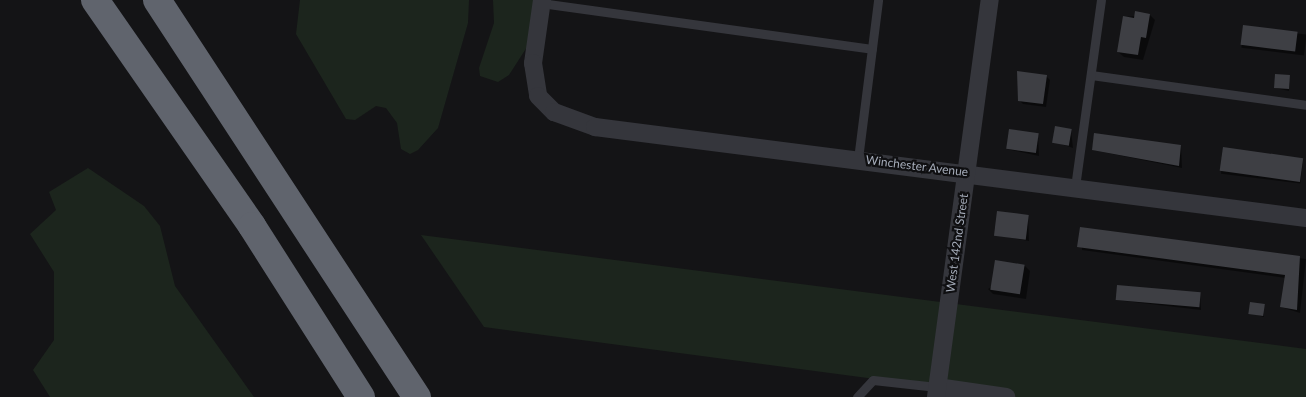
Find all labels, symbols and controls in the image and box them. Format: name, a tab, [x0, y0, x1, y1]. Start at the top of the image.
street label: Winchester Avenue	[865, 153, 969, 179]
street label: West 142nd Street	[943, 193, 971, 293]

